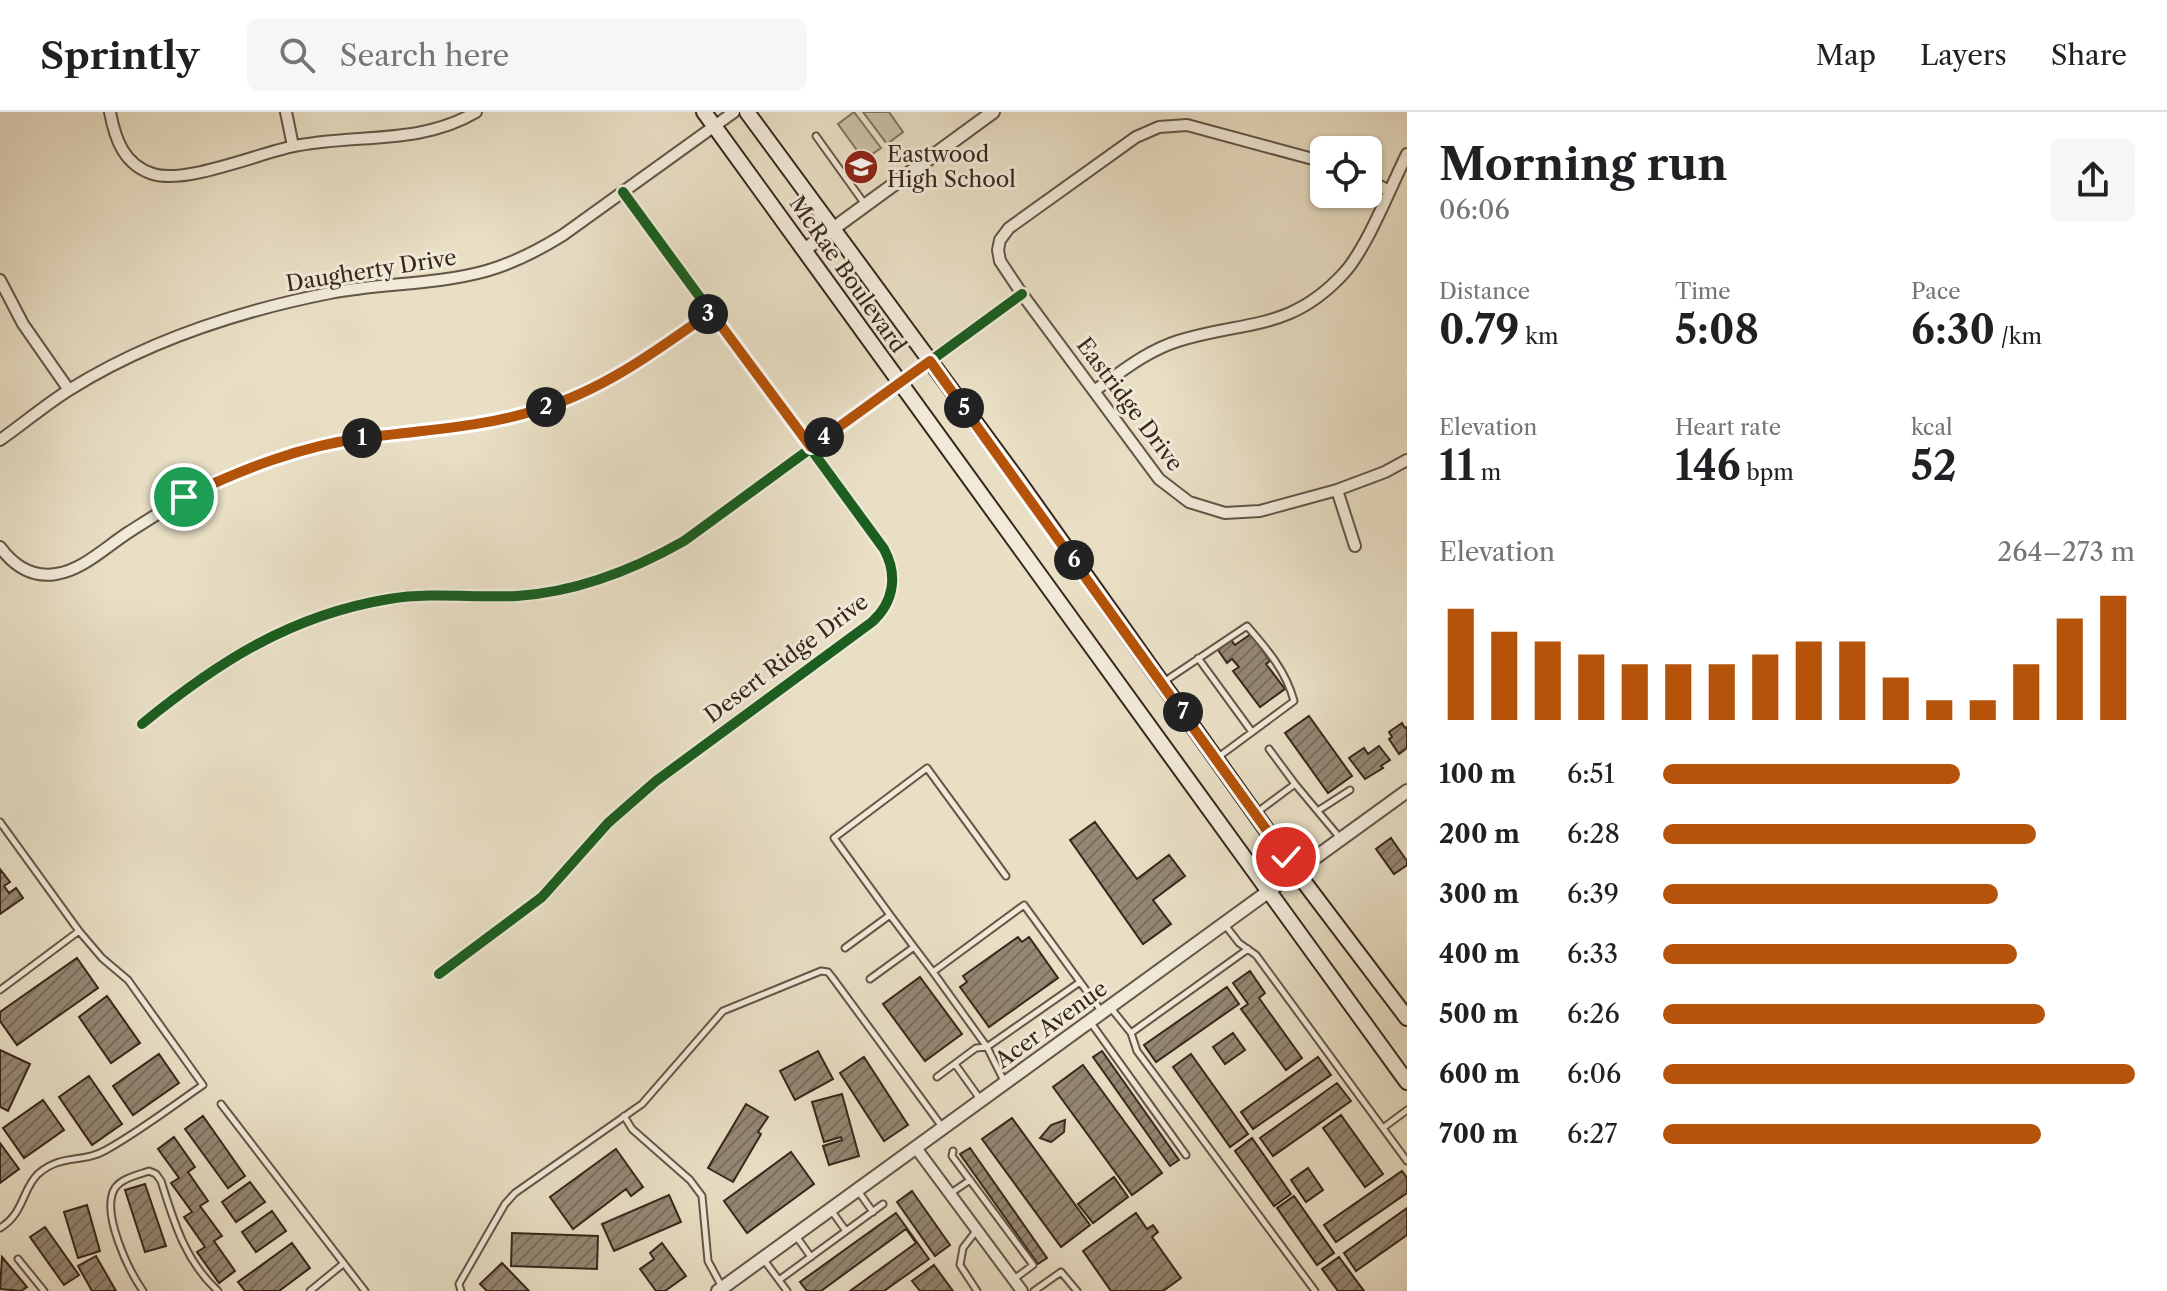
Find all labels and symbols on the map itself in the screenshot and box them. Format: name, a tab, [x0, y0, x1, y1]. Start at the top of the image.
place label: Eastwood High School	[887, 141, 1016, 193]
school or university icon: Eastwood High School	[842, 148, 880, 186]
street label: McRae Boulevard	[783, 191, 912, 358]
street label: Daugherty Drive	[284, 244, 458, 297]
pin: 3	[688, 294, 728, 334]
street label: Eastridge Drive	[1071, 332, 1189, 476]
pin: 2	[526, 387, 566, 427]
pin: 5	[944, 388, 984, 428]
pin: 4	[804, 417, 844, 457]
pin: 1	[342, 418, 382, 458]
pin	[150, 463, 218, 531]
pin: 6	[1054, 540, 1094, 580]
street label: Desert Ridge Drive	[699, 588, 873, 729]
pin: 7	[1163, 692, 1203, 732]
pin	[1252, 823, 1320, 891]
street label: Acer Avenue	[989, 975, 1113, 1075]

